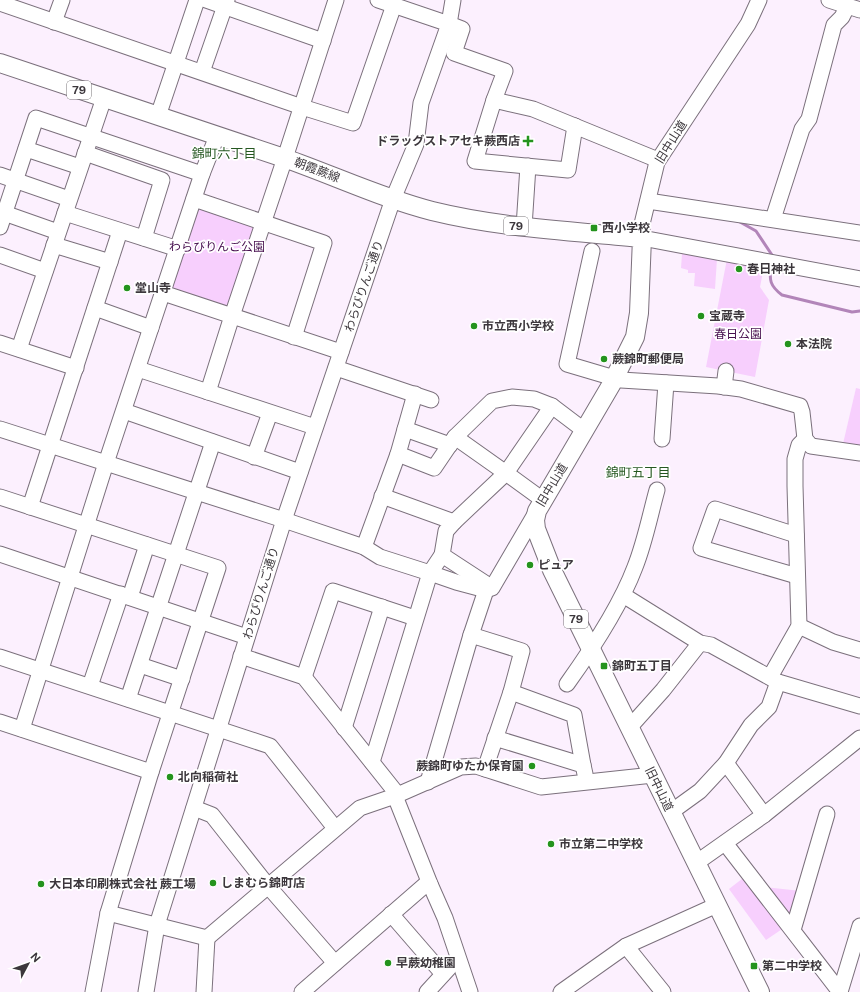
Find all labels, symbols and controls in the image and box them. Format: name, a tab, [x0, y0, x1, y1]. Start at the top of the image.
road number: 79	[67, 81, 91, 99]
street label: 旧中山道	[652, 118, 690, 166]
place label: ドラッグストアセキ蕨西店	[376, 134, 520, 148]
marker: ドラッグストアセキ蕨西店	[523, 136, 533, 146]
district label: 錦町六丁目	[191, 146, 257, 161]
street label: 朝霞蕨線	[292, 155, 342, 185]
road number: 79	[504, 217, 528, 235]
place label: 西小学校	[602, 221, 650, 235]
marker: 西小学校	[589, 223, 599, 233]
street label: わらびりんご通り	[342, 238, 386, 334]
park label: わらびりんご公園	[169, 240, 265, 254]
place label: 春日神社	[747, 262, 795, 276]
marker: 春日神社	[734, 264, 744, 274]
place label: 堂山寺	[135, 281, 171, 295]
marker: 堂山寺	[122, 283, 132, 293]
place label: 宝蔵寺	[709, 309, 745, 323]
marker: 宝蔵寺	[696, 311, 706, 321]
place label: 市立西小学校	[482, 319, 554, 333]
marker: 市立西小学校	[469, 321, 479, 331]
park label: 春日公園	[714, 327, 762, 341]
place label: 本法院	[796, 337, 832, 351]
marker: 本法院	[783, 339, 793, 349]
place label: 蕨錦町郵便局	[612, 352, 684, 366]
marker: 蕨錦町郵便局	[599, 354, 609, 364]
street label: 旧中山道	[534, 461, 570, 509]
district label: 錦町五丁目	[605, 465, 671, 480]
street label: わらびりんご通り	[240, 545, 282, 641]
place label: ピュア	[538, 558, 574, 572]
marker: ピュア	[525, 560, 535, 570]
road number: 79	[564, 610, 588, 628]
place label: 錦町五丁目	[611, 659, 672, 673]
marker: 錦町五丁目	[599, 661, 609, 671]
place label: 蕨錦町ゆたか保育園	[416, 759, 524, 773]
marker: 蕨錦町ゆたか保育園	[527, 761, 537, 771]
street label: 旧中山道	[642, 764, 676, 814]
place label: 北向稲荷社	[178, 770, 238, 784]
marker: 北向稲荷社	[165, 772, 175, 782]
place label: 市立第二中学校	[559, 837, 643, 851]
marker: 市立第二中学校	[546, 839, 556, 849]
place label: しまむら錦町店	[221, 876, 305, 890]
place label: 大日本印刷株式会社 蕨工場	[49, 877, 196, 891]
marker: しまむら錦町店	[208, 878, 218, 888]
marker: 大日本印刷株式会社 蕨工場	[36, 879, 46, 889]
north arrow	[8, 944, 48, 984]
text: N	[28, 950, 43, 965]
place label: 早蕨幼稚園	[396, 956, 456, 970]
marker: 早蕨幼稚園	[383, 958, 393, 968]
place label: 第二中学校	[762, 959, 822, 973]
marker: 第二中学校	[749, 961, 759, 971]

